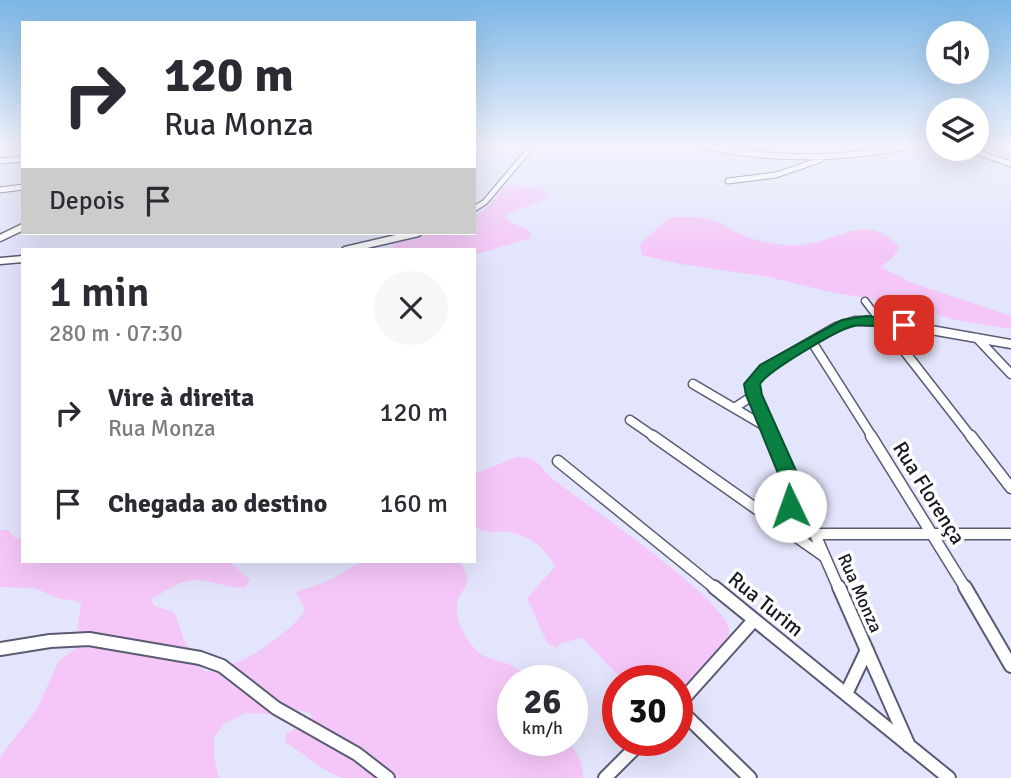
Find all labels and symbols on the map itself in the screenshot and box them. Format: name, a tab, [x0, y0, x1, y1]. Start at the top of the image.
pin	[874, 295, 934, 355]
street label: Rua Florença	[887, 437, 971, 549]
position arrow	[753, 469, 827, 543]
street label: Rua Monza	[833, 550, 887, 636]
street label: Rua Turim	[723, 566, 809, 642]
speed limit sign: 30	[602, 665, 693, 756]

